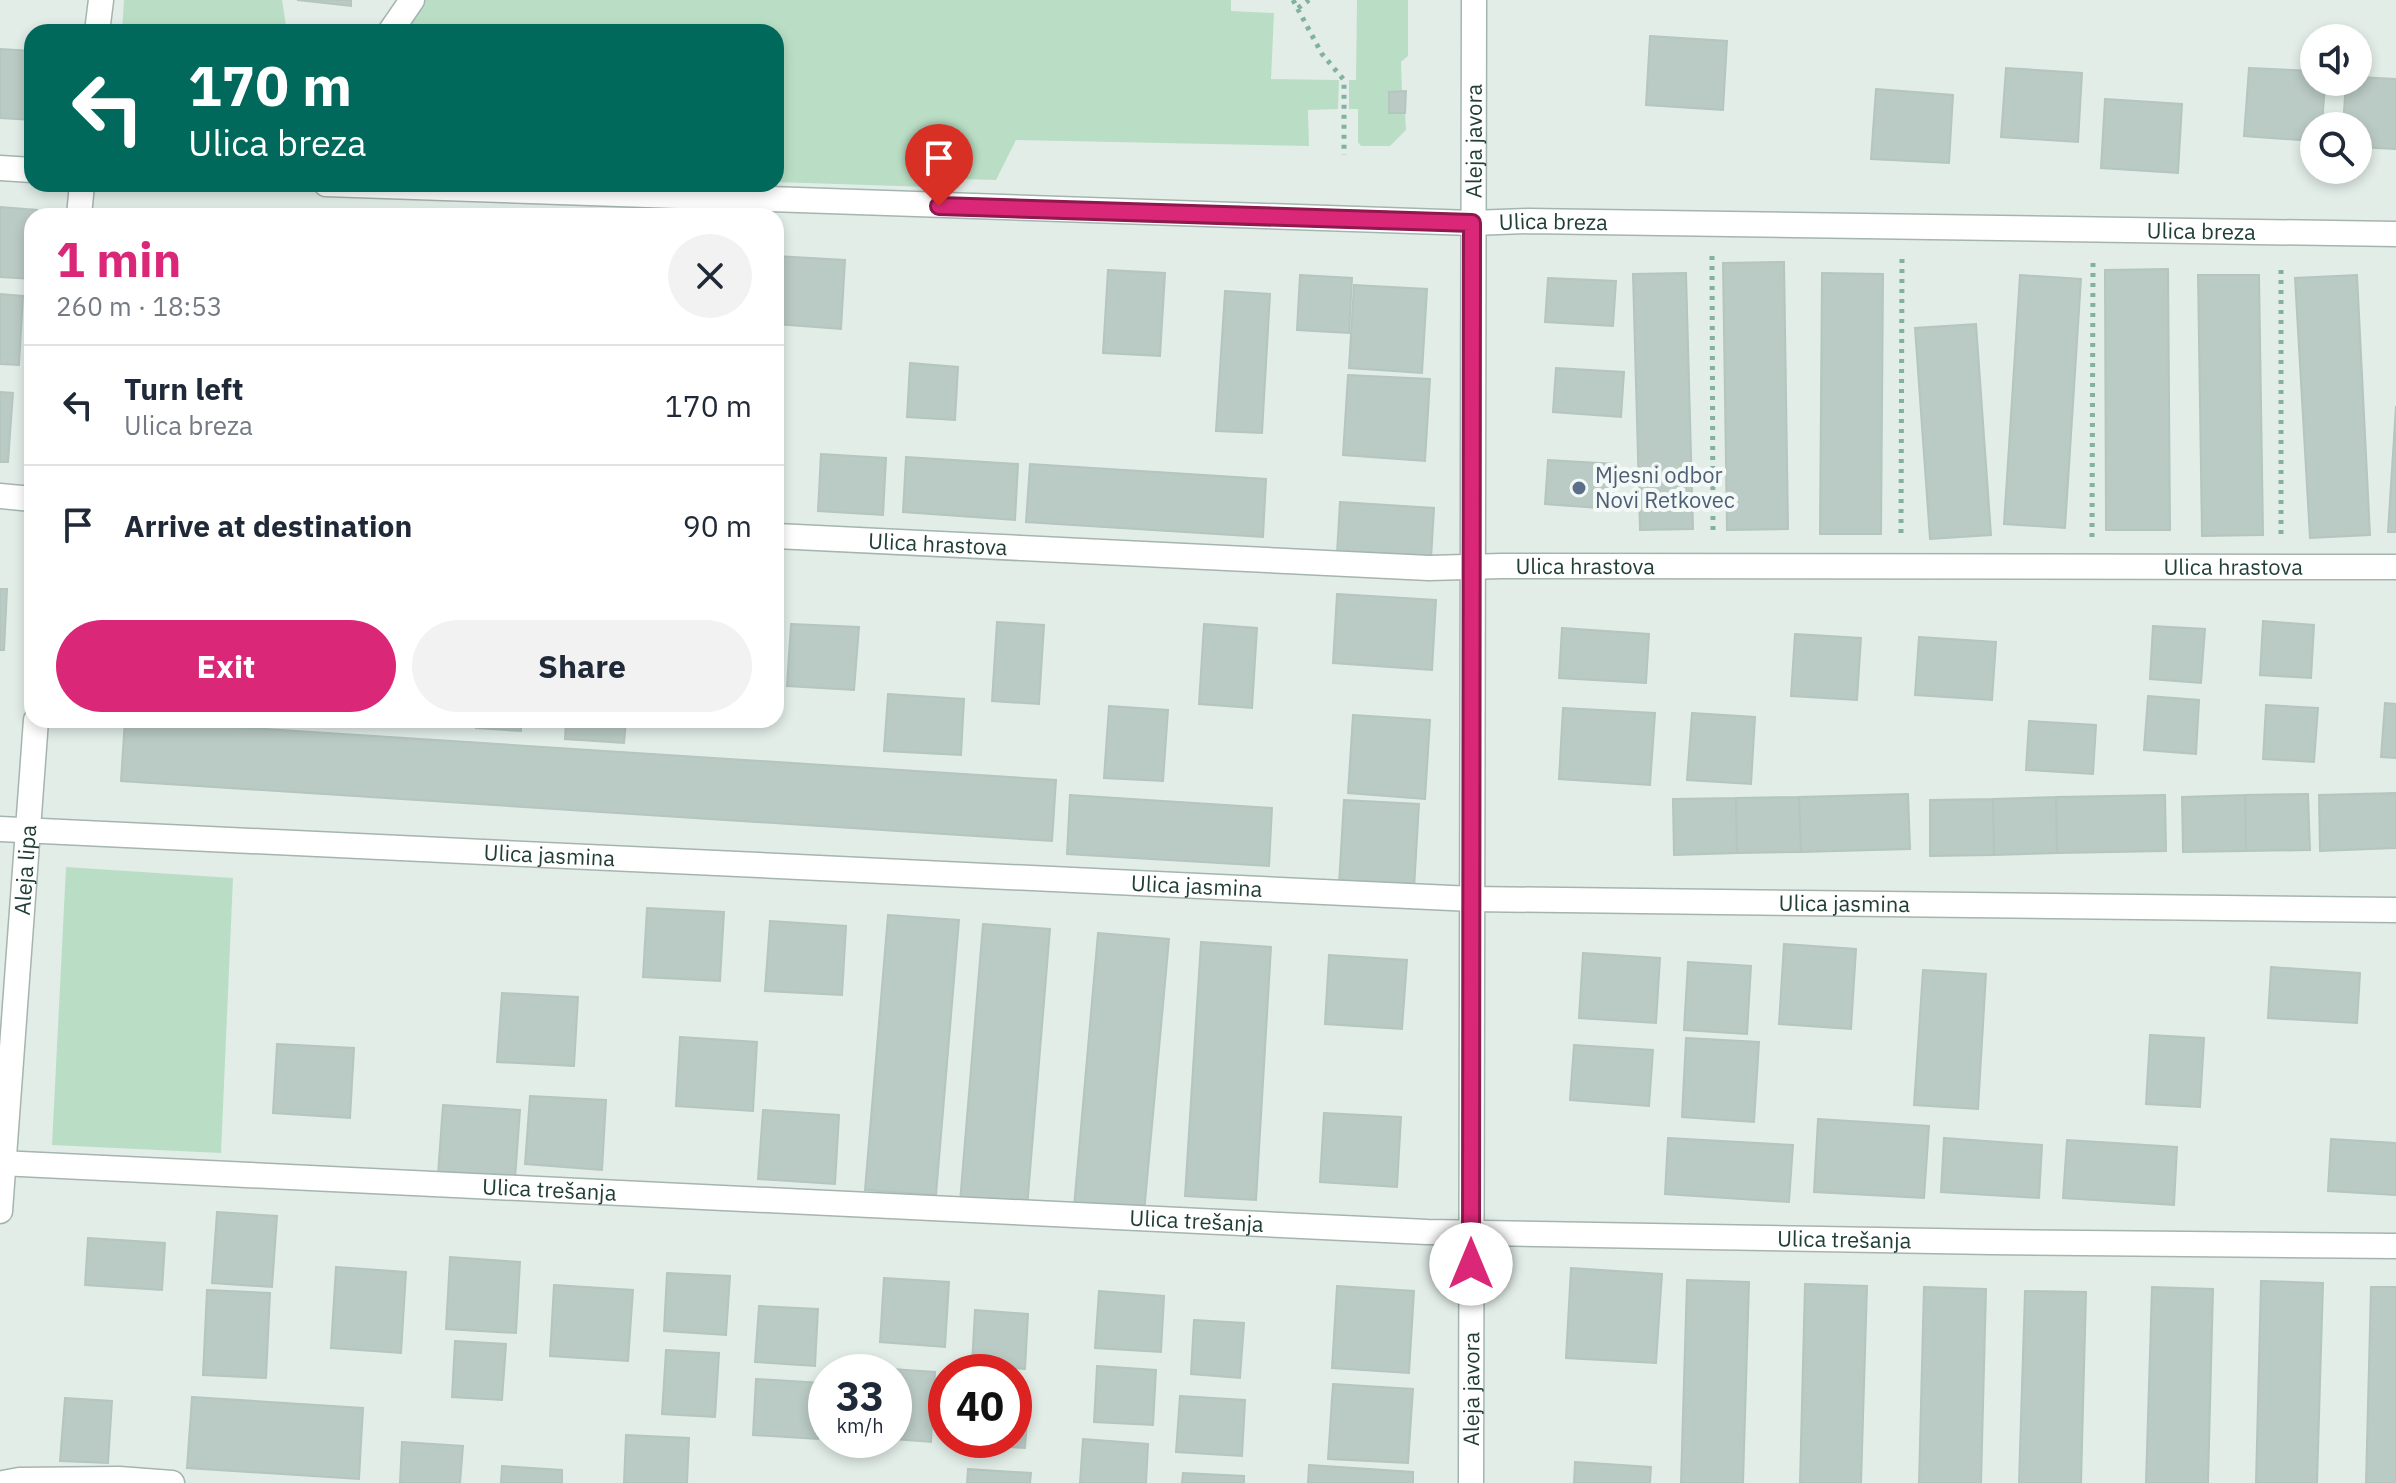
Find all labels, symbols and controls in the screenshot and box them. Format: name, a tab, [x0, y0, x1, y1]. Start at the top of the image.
map controls	[2300, 24, 2372, 184]
button: sound	[2300, 24, 2372, 96]
text: 170 m	[188, 49, 352, 121]
icon: left	[56, 56, 160, 160]
street label: Aleja javora	[1459, 83, 1488, 198]
button: search	[2300, 112, 2372, 184]
text: Ulica breza	[188, 119, 366, 166]
pin	[905, 124, 973, 206]
icon: arrive	[917, 136, 961, 180]
street label: Ulica breza	[1498, 206, 1608, 236]
street label: Ulica breza	[2146, 215, 2256, 246]
text: 1 min	[56, 228, 181, 290]
button: close	[668, 234, 752, 318]
text: 260 m · 18:53	[56, 289, 222, 323]
text: Turn left	[124, 369, 243, 408]
icon: left	[56, 383, 100, 427]
text: 170 m	[665, 386, 752, 425]
text: Ulica breza	[124, 408, 253, 442]
place label: Mjesni odbor Novi Retkovec	[1595, 460, 1735, 514]
marker: Mjesni odbor Novi Retkovec	[1570, 479, 1588, 497]
icon: arrive	[56, 503, 100, 547]
text: Arrive at destination	[124, 506, 412, 545]
text: 90 m	[683, 506, 752, 545]
street label: Ulica hrastova	[867, 526, 1008, 561]
street label: Ulica hrastova	[1515, 551, 1655, 580]
street label: Ulica hrastova	[2163, 552, 2303, 581]
button: Exit	[56, 620, 396, 712]
button: Share	[412, 620, 752, 712]
street label: Aleja lipa	[7, 823, 42, 916]
street label: Ulica jasmina	[483, 837, 616, 872]
street label: Ulica jasmina	[1130, 868, 1263, 903]
street label: Ulica jasmina	[1778, 888, 1910, 918]
street label: Ulica trešanja	[482, 1171, 617, 1207]
street label: Ulica trešanja	[1129, 1203, 1265, 1238]
position arrow	[1429, 1222, 1513, 1306]
street label: Ulica trešanja	[1777, 1223, 1912, 1255]
street label: Aleja javora	[1456, 1331, 1485, 1446]
speed limit sign: 40	[928, 1354, 1032, 1458]
text: 33	[836, 1370, 884, 1422]
text: km/h	[836, 1412, 884, 1439]

